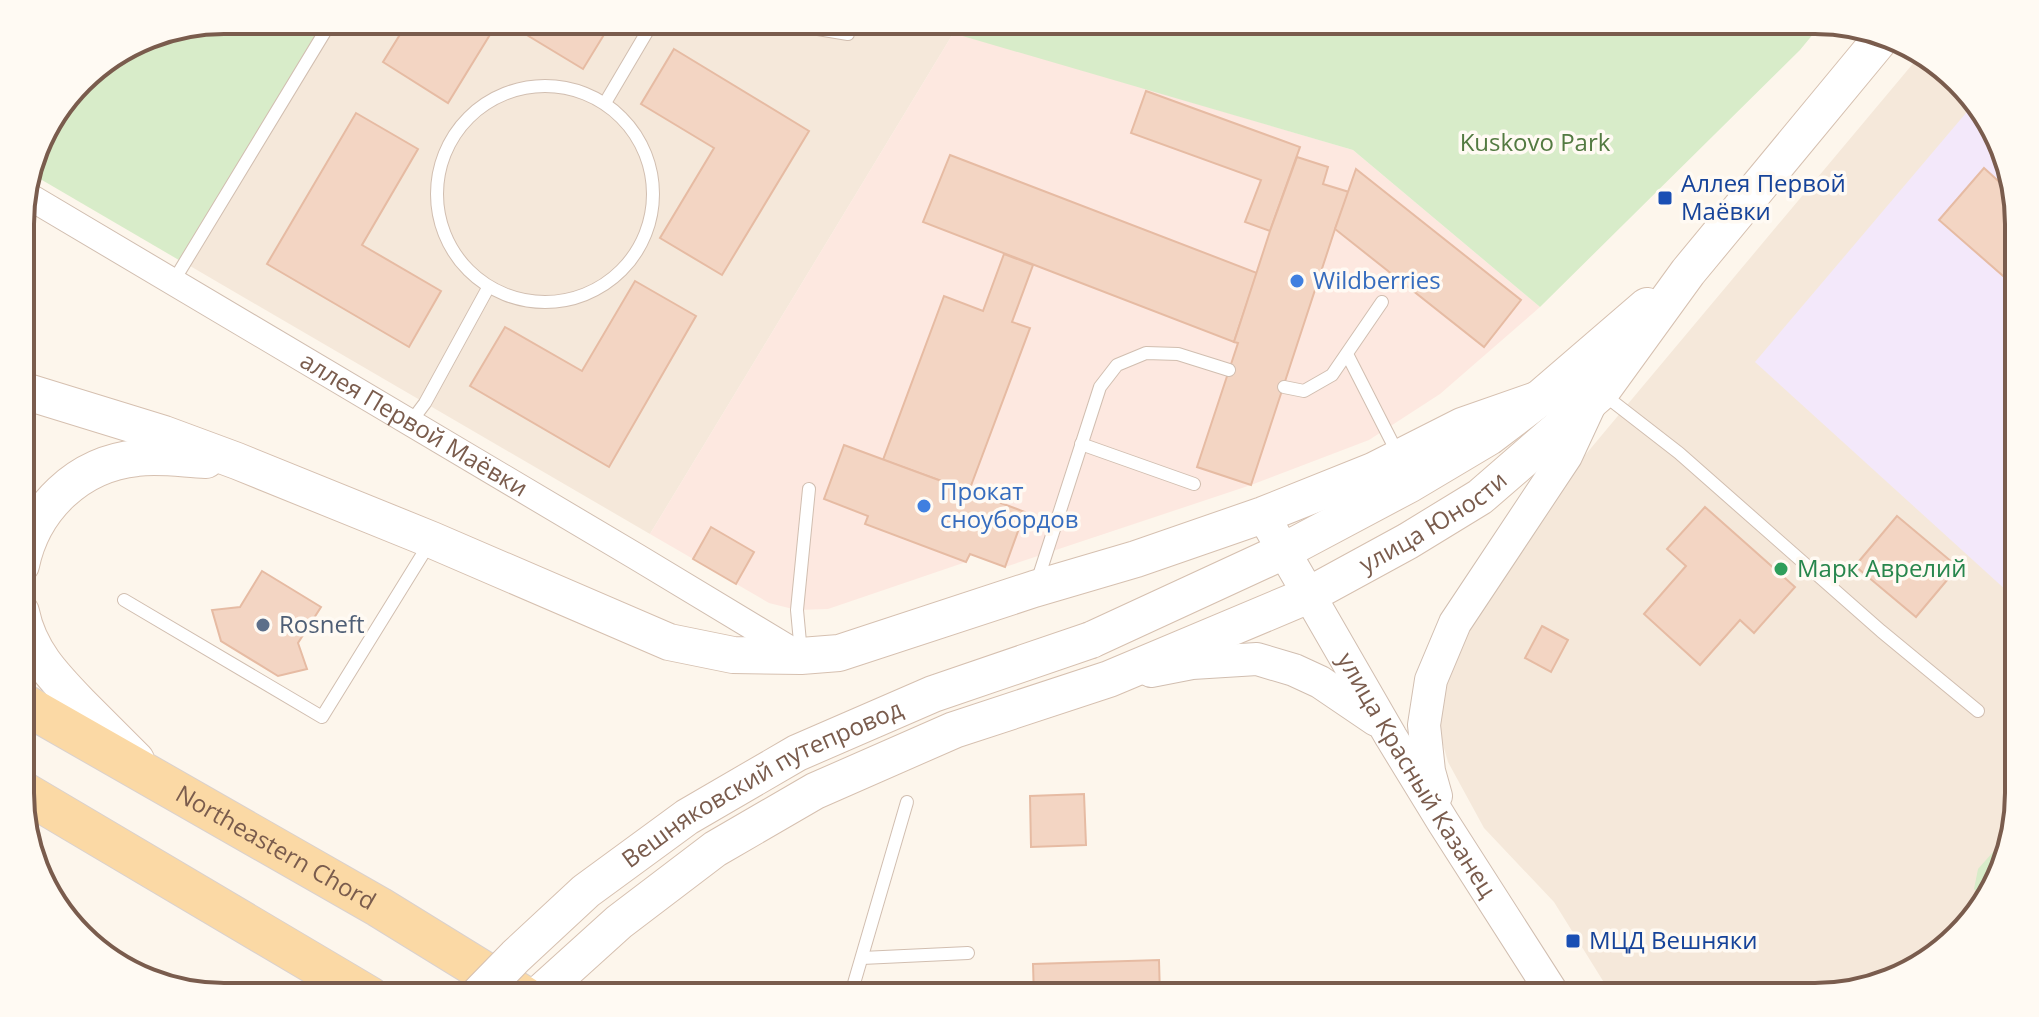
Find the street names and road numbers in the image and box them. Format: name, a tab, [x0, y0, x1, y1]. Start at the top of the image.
street label: аллея Первой Маёвки	[295, 343, 534, 504]
street label: улица Юности	[1353, 463, 1513, 580]
street label: улица Красный Казанец	[1331, 646, 1505, 903]
street label: Вешняковский путепровод	[614, 691, 907, 875]
street label: Northeastern Chord	[170, 776, 382, 917]

